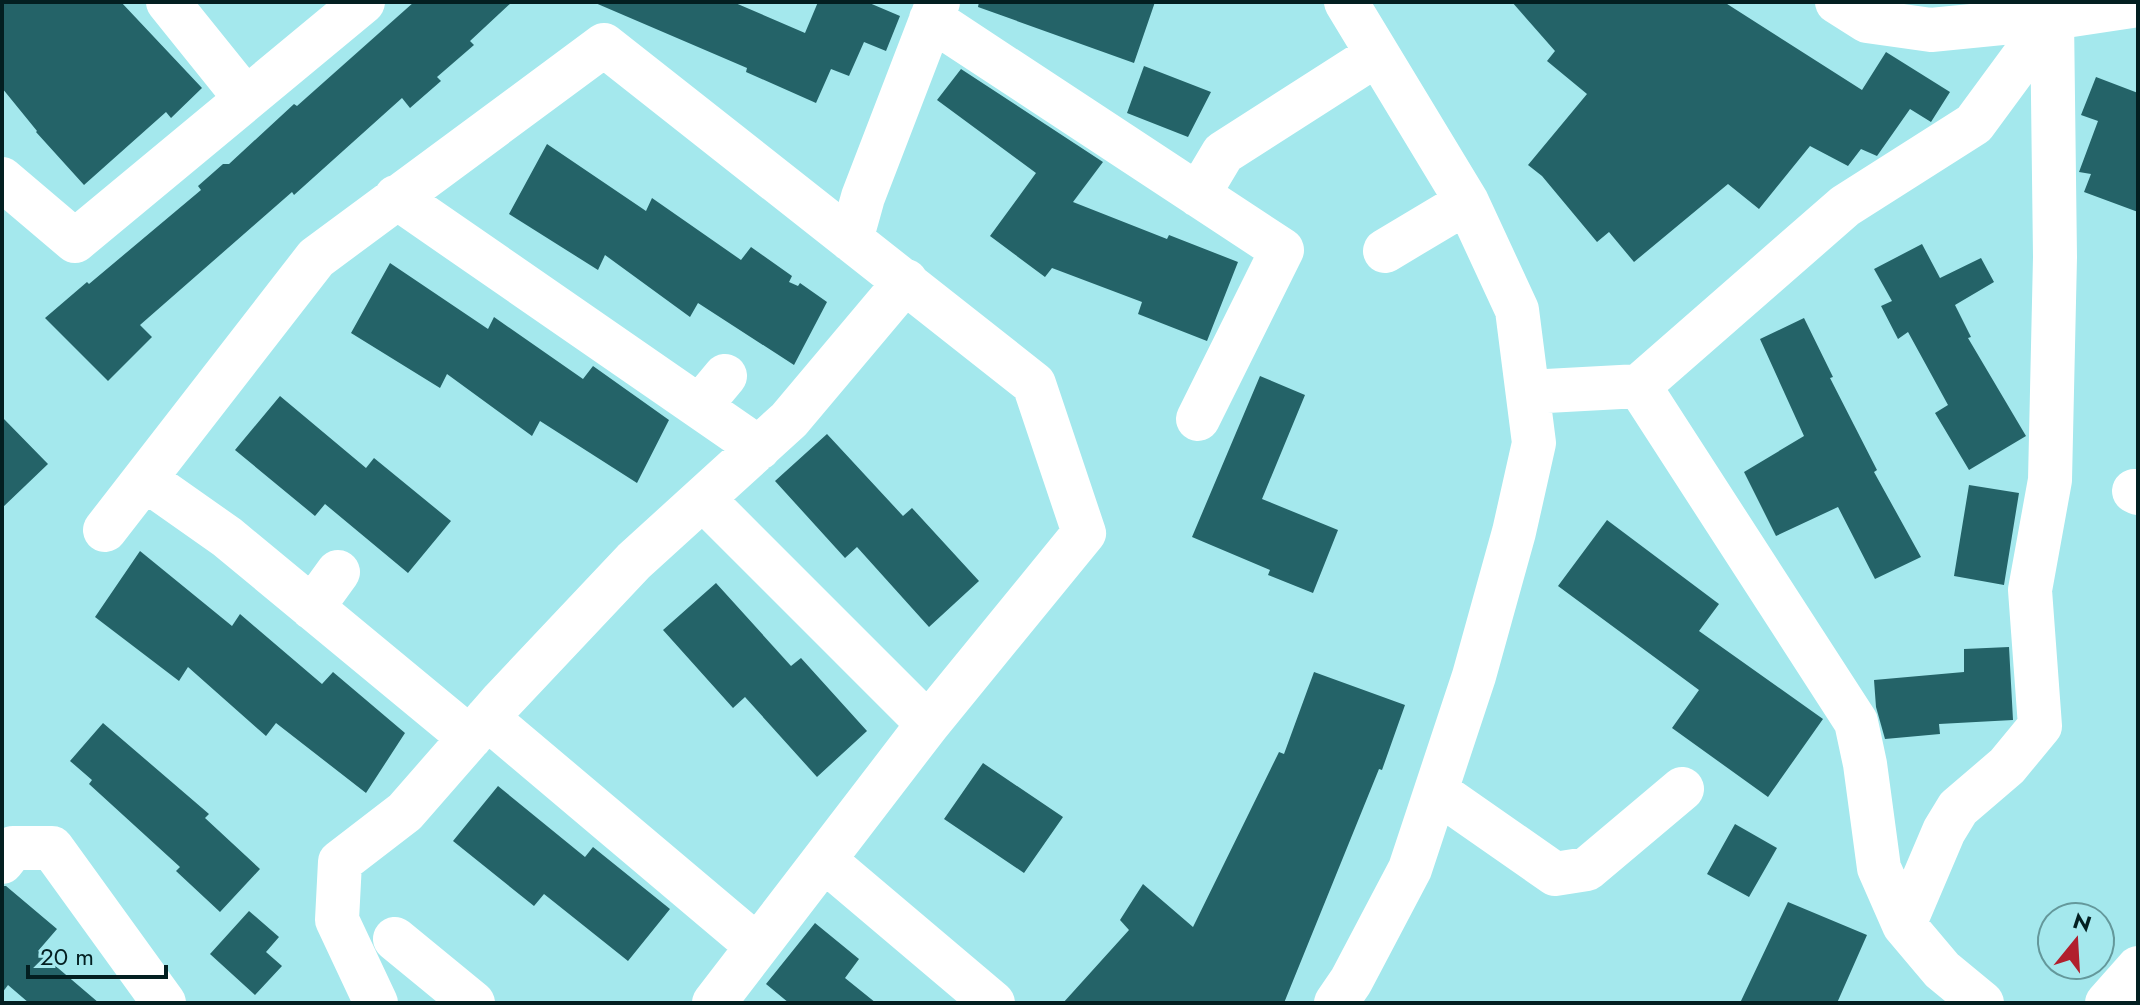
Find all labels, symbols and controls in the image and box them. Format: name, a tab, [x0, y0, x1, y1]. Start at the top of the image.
north arrow	[2036, 901, 2116, 981]
text: N	[2069, 904, 2095, 940]
scale bar	[28, 929, 166, 979]
text: 20 m	[40, 939, 94, 974]

